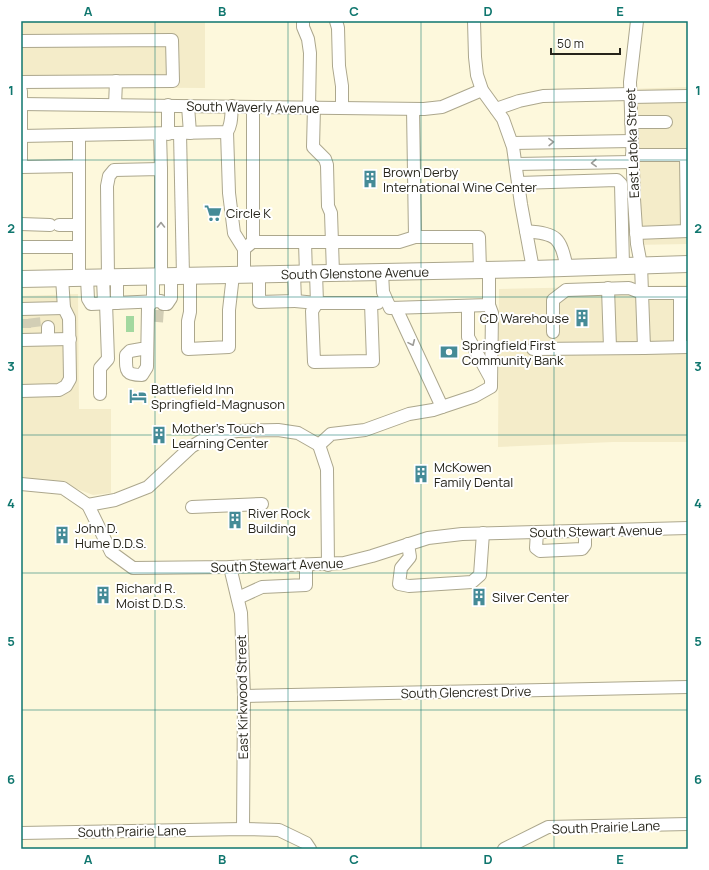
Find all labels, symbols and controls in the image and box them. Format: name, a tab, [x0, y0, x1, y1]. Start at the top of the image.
text: A	[84, 2, 93, 20]
text: B	[218, 2, 226, 20]
text: C	[349, 2, 359, 20]
text: D	[483, 2, 493, 20]
text: E	[616, 2, 624, 20]
scale bar	[551, 30, 620, 56]
text: 50 m	[557, 35, 584, 52]
text: 1	[8, 81, 14, 99]
text: 1	[695, 81, 701, 99]
street label: East Latoka Street	[621, 88, 643, 198]
street label: South Waverly Avenue	[186, 97, 320, 117]
one-way arrow	[548, 138, 554, 146]
one-way arrow	[591, 159, 597, 167]
place label: Brown Derby International Wine Center	[383, 163, 537, 196]
building icon: Brown Derby International Wine Center	[360, 169, 380, 189]
supermarket icon: Circle K	[203, 203, 223, 223]
place label: Circle K	[226, 204, 271, 222]
text: 2	[7, 219, 15, 237]
text: 2	[694, 219, 702, 237]
one-way arrow	[157, 222, 165, 228]
street label: South Glenstone Avenue	[281, 263, 430, 283]
building icon: CD Warehouse	[572, 308, 592, 328]
place label: CD Warehouse	[480, 309, 569, 327]
place label: Springfield First Community Bank	[462, 336, 564, 369]
one-way arrow	[407, 339, 415, 347]
bank icon: Springfield First Community Bank	[439, 342, 459, 362]
text: 3	[7, 357, 15, 375]
text: 3	[694, 357, 702, 375]
place label: Battlefield Inn Springfield-Magnuson	[151, 380, 285, 413]
hotel icon: Battlefield Inn Springfield-Magnuson	[128, 386, 148, 406]
place label: Mother's Touch Learning Center	[172, 419, 269, 452]
building icon: Mother's Touch Learning Center	[149, 425, 169, 445]
place label: McKowen Family Dental	[434, 458, 513, 491]
building icon: McKowen Family Dental	[411, 464, 431, 484]
text: 4	[7, 494, 15, 512]
text: 4	[694, 494, 702, 512]
place label: River Rock Building	[248, 504, 311, 537]
building icon: River Rock Building	[225, 510, 245, 530]
place label: John D. Hume D.D.S.	[75, 519, 147, 552]
street label: South Stewart Avenue	[529, 521, 663, 541]
building icon: John D. Hume D.D.S.	[52, 525, 72, 545]
street label: South Stewart Avenue	[210, 554, 344, 576]
place label: Richard R. Moist D.D.S.	[116, 579, 186, 612]
building icon: Richard R. Moist D.D.S.	[93, 585, 113, 605]
building icon: Silver Center	[469, 587, 489, 607]
place label: Silver Center	[492, 588, 569, 606]
text: 5	[7, 632, 15, 650]
text: 5	[694, 632, 702, 650]
street label: East Kirkwood Street	[232, 634, 252, 760]
street label: South Glencrest Drive	[401, 682, 532, 702]
text: 6	[7, 770, 15, 788]
text: 6	[694, 770, 702, 788]
street label: South Prairie Lane	[551, 816, 661, 838]
street label: South Prairie Lane	[78, 821, 187, 841]
text: A	[84, 850, 93, 868]
text: B	[218, 850, 226, 868]
text: C	[349, 850, 359, 868]
text: D	[483, 850, 493, 868]
text: E	[616, 850, 624, 868]

